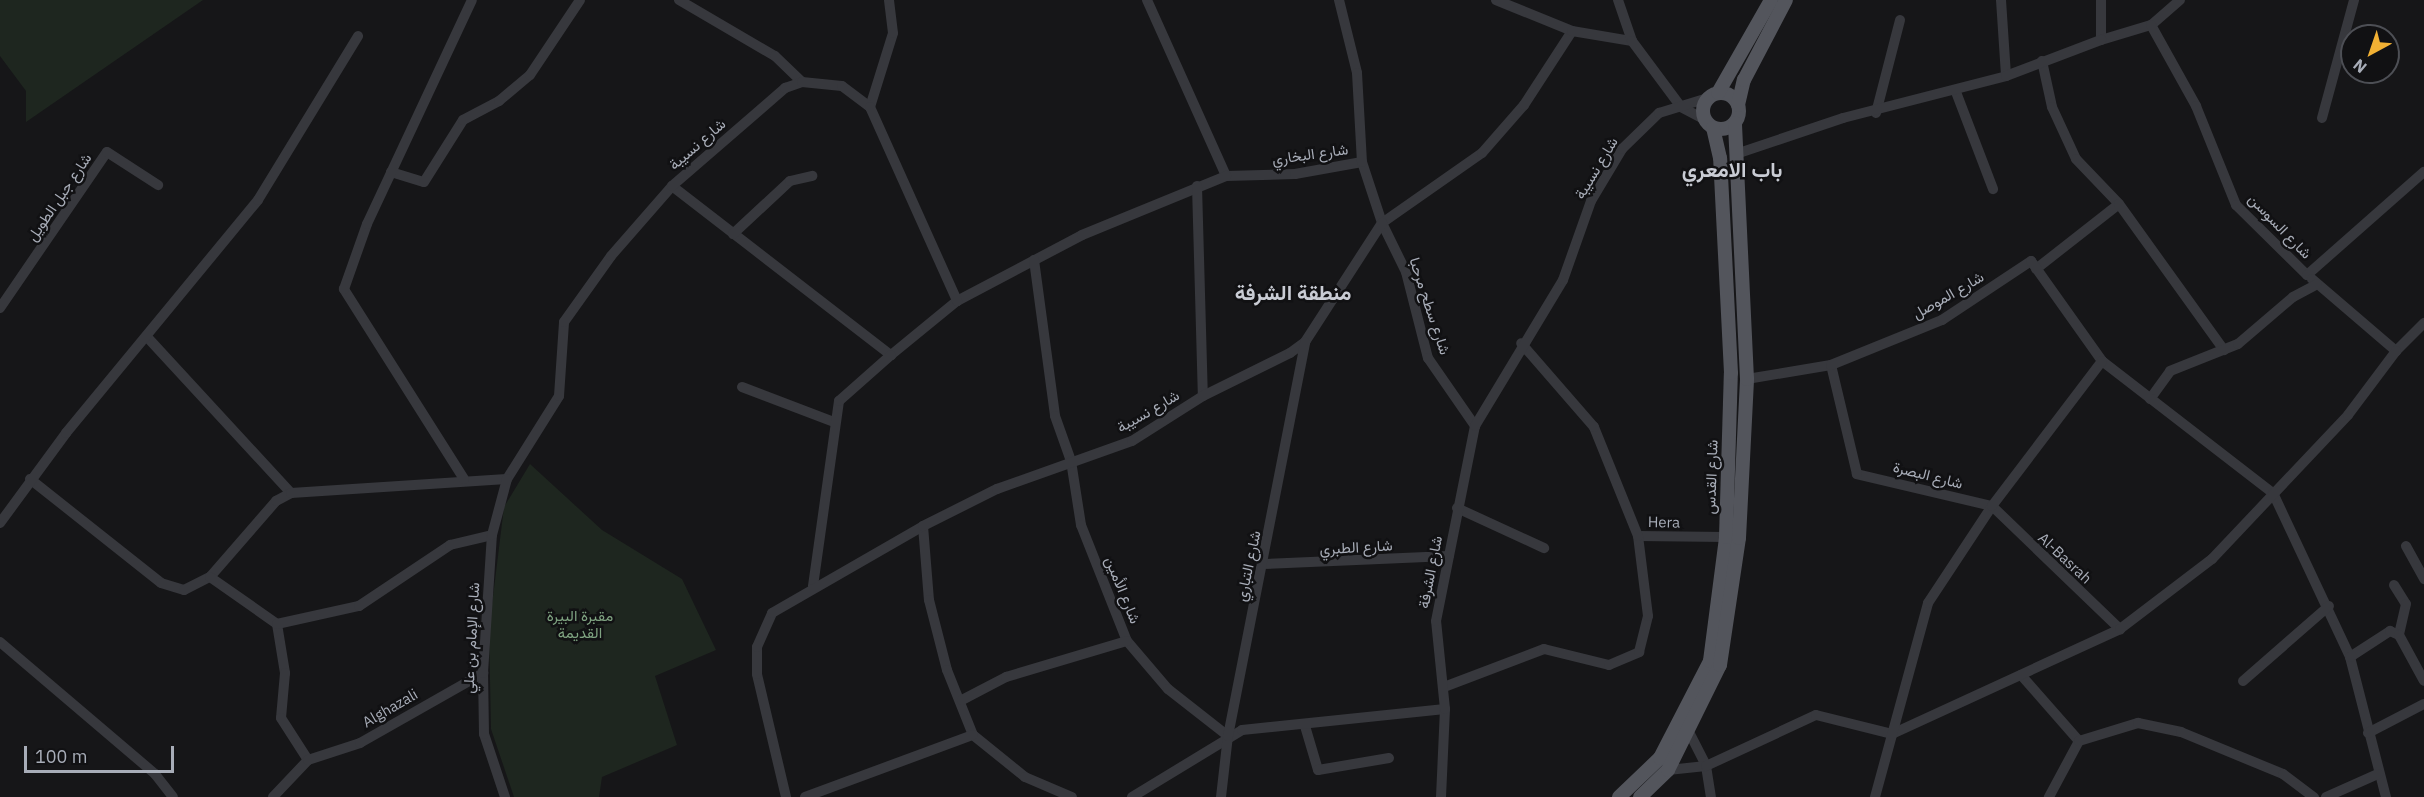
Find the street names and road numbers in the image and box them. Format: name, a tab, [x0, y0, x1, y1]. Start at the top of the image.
street label: شارع نسيبة	[665, 115, 729, 173]
street label: شارع نسيبة	[1570, 134, 1622, 202]
street label: شارع البخاري	[1271, 140, 1349, 168]
street label: شارع جبل الطويل	[23, 150, 95, 244]
street label: شارع السوسن	[2245, 190, 2315, 262]
street label: شارع سطح مرحبا	[1406, 255, 1454, 357]
street label: شارع الموصل	[1909, 267, 1987, 323]
street label: شارع نسيبة	[1114, 386, 1182, 436]
street label: شارع القدس	[1701, 439, 1721, 515]
street label: شارع البصرة	[1891, 458, 1965, 492]
street label: Hera	[1648, 513, 1680, 531]
street label: شارع التباري	[1232, 529, 1264, 603]
street label: Al-Basrah	[2035, 529, 2095, 587]
street label: شارع الشرفة	[1414, 534, 1446, 610]
street label: شارع الطبري	[1319, 536, 1393, 558]
street label: شارع الأمين	[1101, 554, 1145, 626]
street label: شارع الإمام بن علي	[459, 582, 483, 694]
street label: Alghazali	[359, 685, 421, 731]

